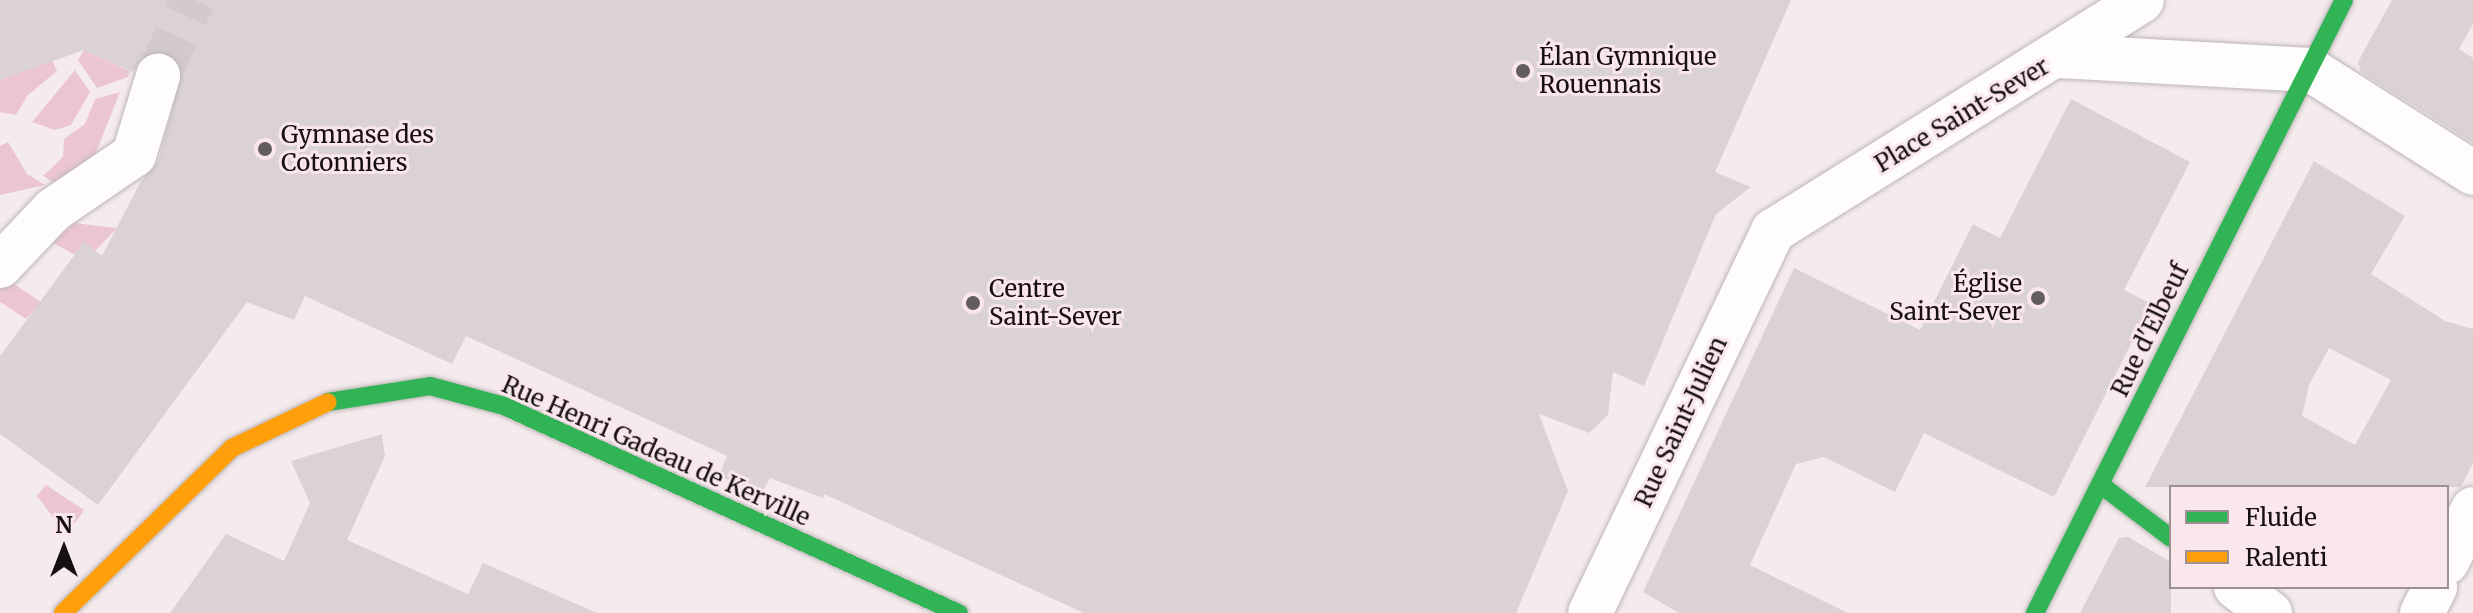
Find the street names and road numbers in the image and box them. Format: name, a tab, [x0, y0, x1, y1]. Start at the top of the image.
street label: Place Saint-Sever	[1870, 52, 2054, 178]
street label: Rue d'Elbeuf	[2105, 259, 2195, 401]
street label: Rue Saint-Julien	[1629, 332, 1733, 512]
street label: Rue Henri Gadeau de Kerville	[497, 370, 815, 532]

